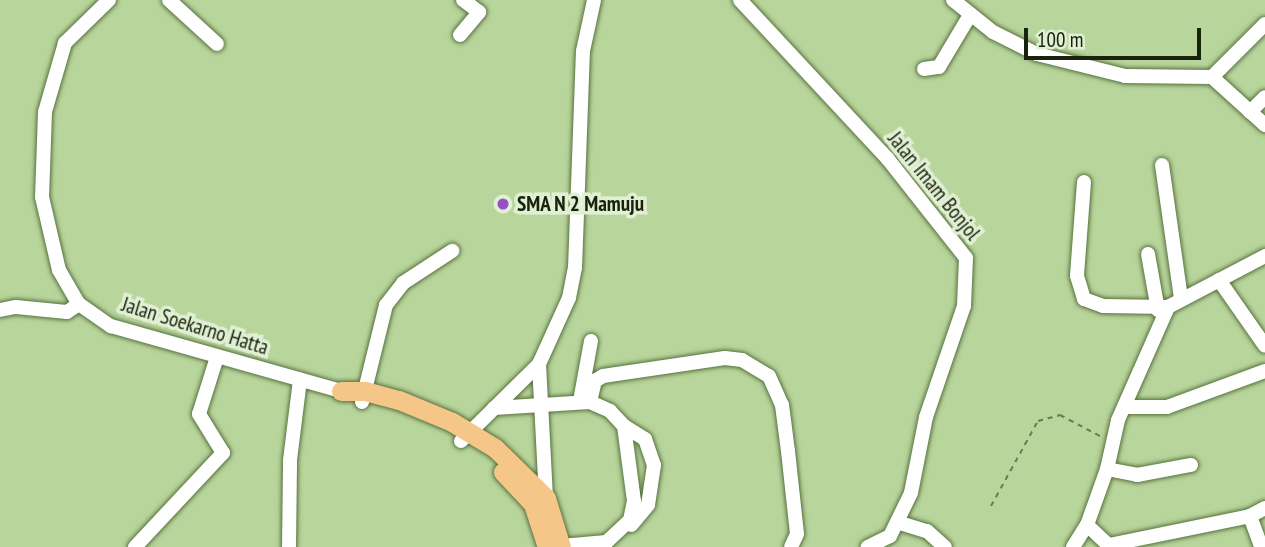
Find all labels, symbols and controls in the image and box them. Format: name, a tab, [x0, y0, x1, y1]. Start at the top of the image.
scale bar	[1027, 14, 1204, 58]
text: 100 m	[1037, 26, 1083, 53]
street label: Jalan Imam Bonjol	[883, 127, 985, 245]
place label: SMA N 2 Mamuju	[517, 191, 645, 217]
marker: SMA N 2 Mamuju	[495, 196, 511, 212]
street label: Jalan Soekarno Hatta	[119, 292, 271, 360]

